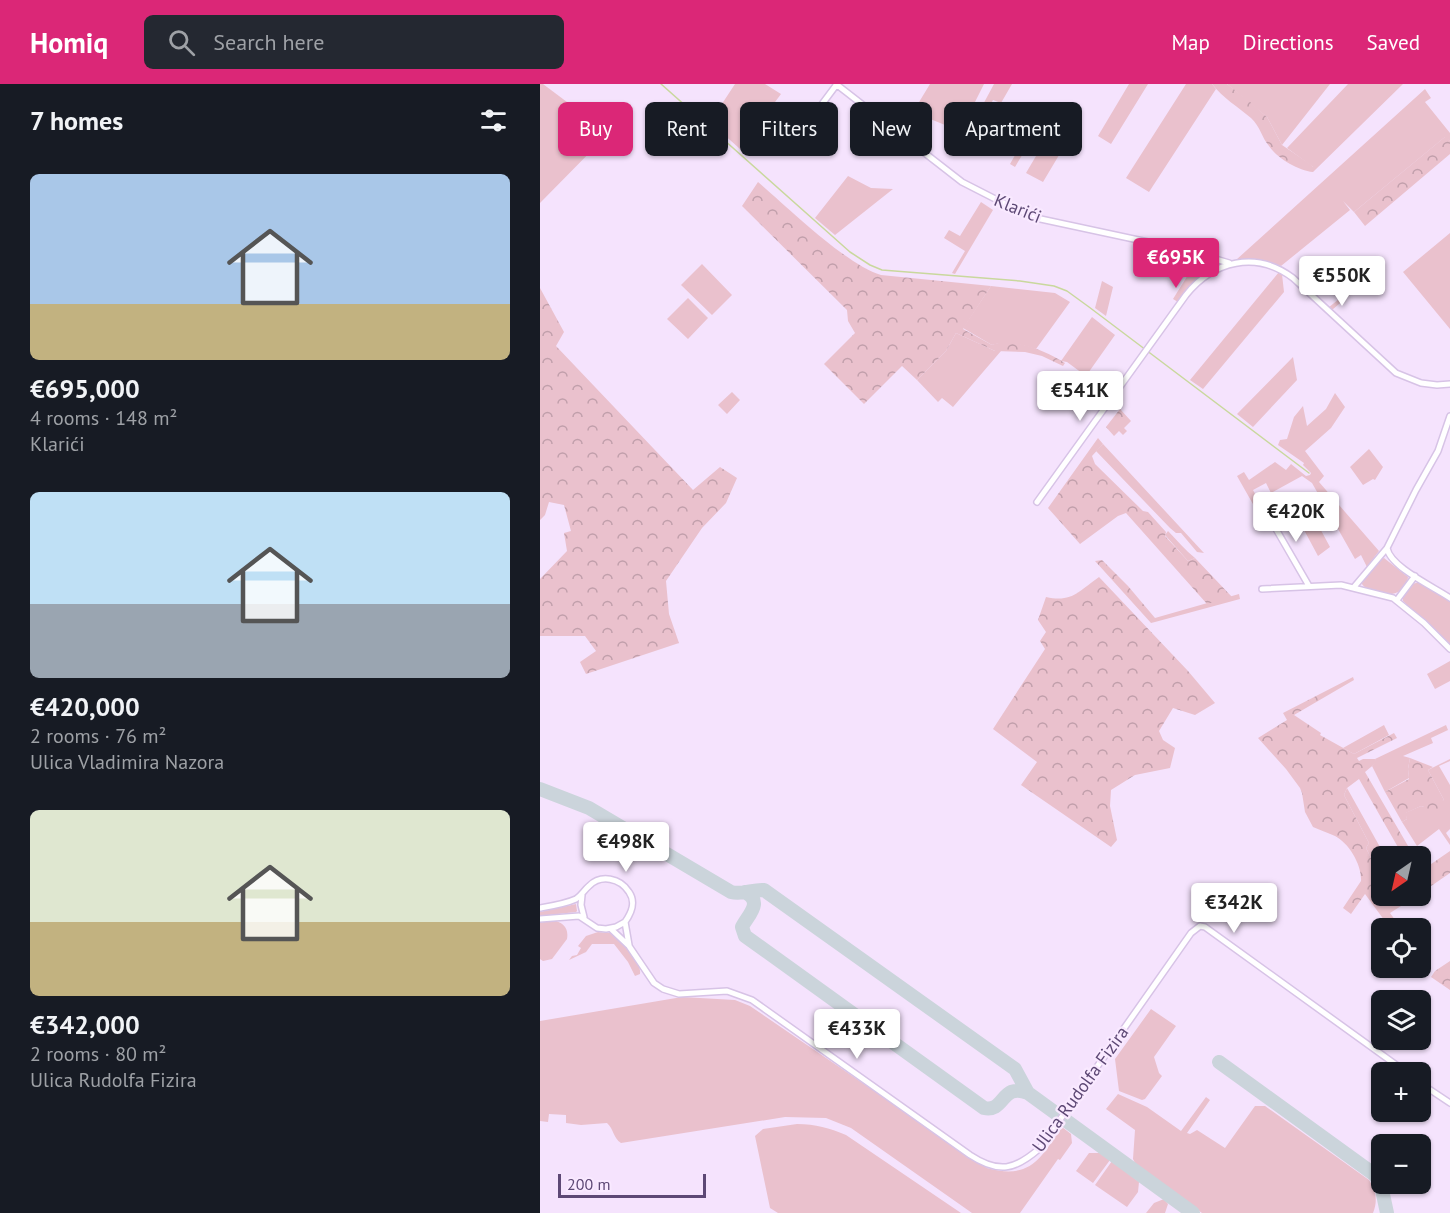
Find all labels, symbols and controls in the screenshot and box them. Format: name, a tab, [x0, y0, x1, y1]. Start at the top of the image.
search box	[144, 15, 564, 69]
text: Homiq	[30, 24, 108, 61]
icon: search	[165, 26, 198, 59]
text: Search here	[213, 28, 324, 56]
text: Map	[1171, 29, 1210, 56]
text: Directions	[1243, 29, 1334, 56]
text: Saved	[1367, 29, 1420, 56]
chip: Buy	[558, 102, 633, 156]
chip: Rent	[645, 102, 728, 156]
chip: Filters	[740, 102, 838, 156]
chip: New	[850, 102, 932, 156]
chip: Apartment	[944, 102, 1082, 156]
text: 7 homes	[30, 104, 123, 137]
icon: filters	[477, 104, 510, 137]
street label: Klarići	[991, 188, 1045, 228]
icon: home	[216, 213, 324, 321]
pin: €695K	[1134, 238, 1218, 289]
text: €695K	[1147, 244, 1205, 270]
pin: €550K	[1300, 256, 1384, 307]
text: €550K	[1313, 262, 1371, 288]
pin: €541K	[1038, 371, 1122, 422]
text: €695,000	[30, 372, 140, 405]
text: €541K	[1051, 377, 1109, 403]
text: 4 rooms · 148 m²	[30, 405, 177, 431]
text: Klarići	[30, 431, 85, 457]
pin: €420K	[1254, 492, 1338, 543]
text: €420K	[1267, 498, 1325, 524]
icon: home	[216, 531, 324, 639]
text: €420,000	[30, 690, 140, 723]
text: 2 rooms · 76 m²	[30, 723, 166, 749]
text: Ulica Vladimira Nazora	[30, 749, 224, 775]
pin: €498K	[584, 822, 668, 873]
text: €498K	[597, 828, 655, 854]
north arrow	[1371, 846, 1431, 906]
map controls	[1371, 846, 1431, 1194]
icon: home	[216, 849, 324, 957]
pin: €342K	[1192, 883, 1276, 934]
text: €342K	[1205, 889, 1263, 915]
button: locate	[1371, 918, 1431, 978]
button: layers	[1371, 990, 1431, 1050]
text: €342,000	[30, 1008, 140, 1041]
pin: €433K	[815, 1009, 899, 1060]
text: €433K	[828, 1015, 886, 1041]
street label: Ulica Rudolfa Fizira	[1027, 1022, 1133, 1156]
text: 2 rooms · 80 m²	[30, 1041, 166, 1067]
button: +	[1371, 1062, 1431, 1122]
text: Ulica Rudolfa Fizira	[30, 1067, 197, 1093]
button: −	[1371, 1134, 1431, 1194]
scale bar	[558, 1171, 706, 1198]
text: 200 m	[567, 1174, 610, 1194]

